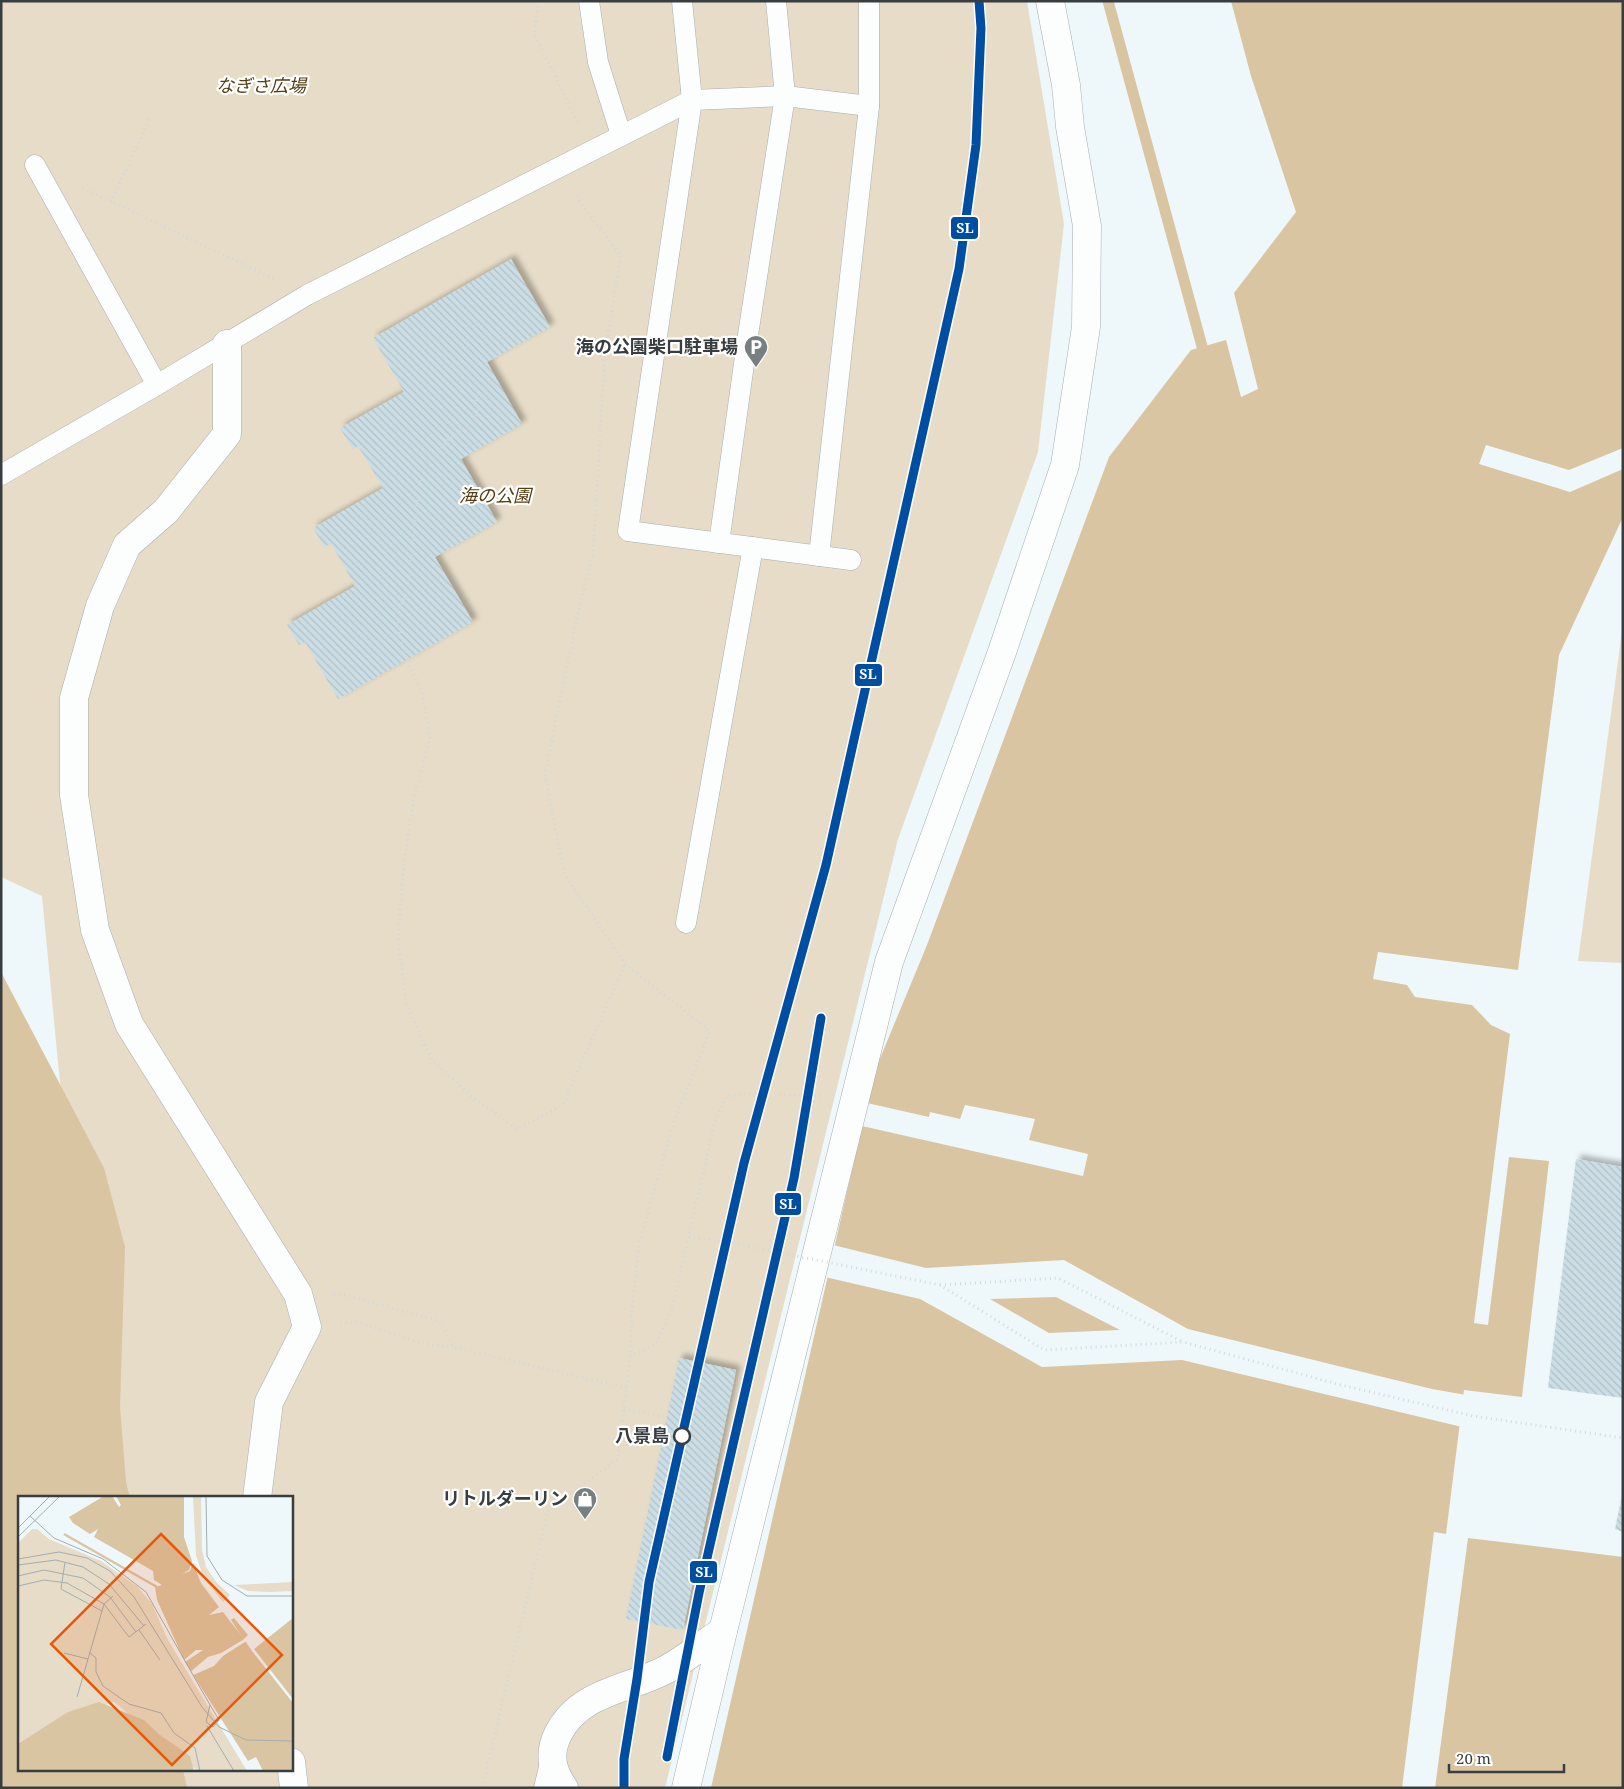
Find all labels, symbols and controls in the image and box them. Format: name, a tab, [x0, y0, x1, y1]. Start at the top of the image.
park label: なぎさ広場	[216, 73, 308, 97]
line badge: SL	[950, 216, 979, 240]
text: SL	[956, 218, 974, 237]
place label: 海の公園柴口駐車場	[576, 334, 738, 358]
parking icon: 海の公園柴口駐車場	[743, 334, 769, 368]
park label: 海の公園	[459, 483, 534, 507]
line badge: SL	[854, 663, 883, 687]
text: SL	[859, 664, 877, 683]
line badge: SL	[774, 1192, 802, 1216]
text: SL	[779, 1194, 797, 1213]
place label: 八景島	[615, 1423, 669, 1447]
marker: 八景島	[673, 1427, 691, 1445]
place label: リトルダーリン	[442, 1486, 568, 1510]
shop icon: リトルダーリン	[572, 1486, 598, 1520]
inset map	[18, 1496, 292, 1772]
line badge: SL	[689, 1560, 718, 1584]
text: SL	[695, 1562, 713, 1581]
scale bar	[1449, 1742, 1564, 1774]
text: 20 m	[1456, 1748, 1491, 1768]

